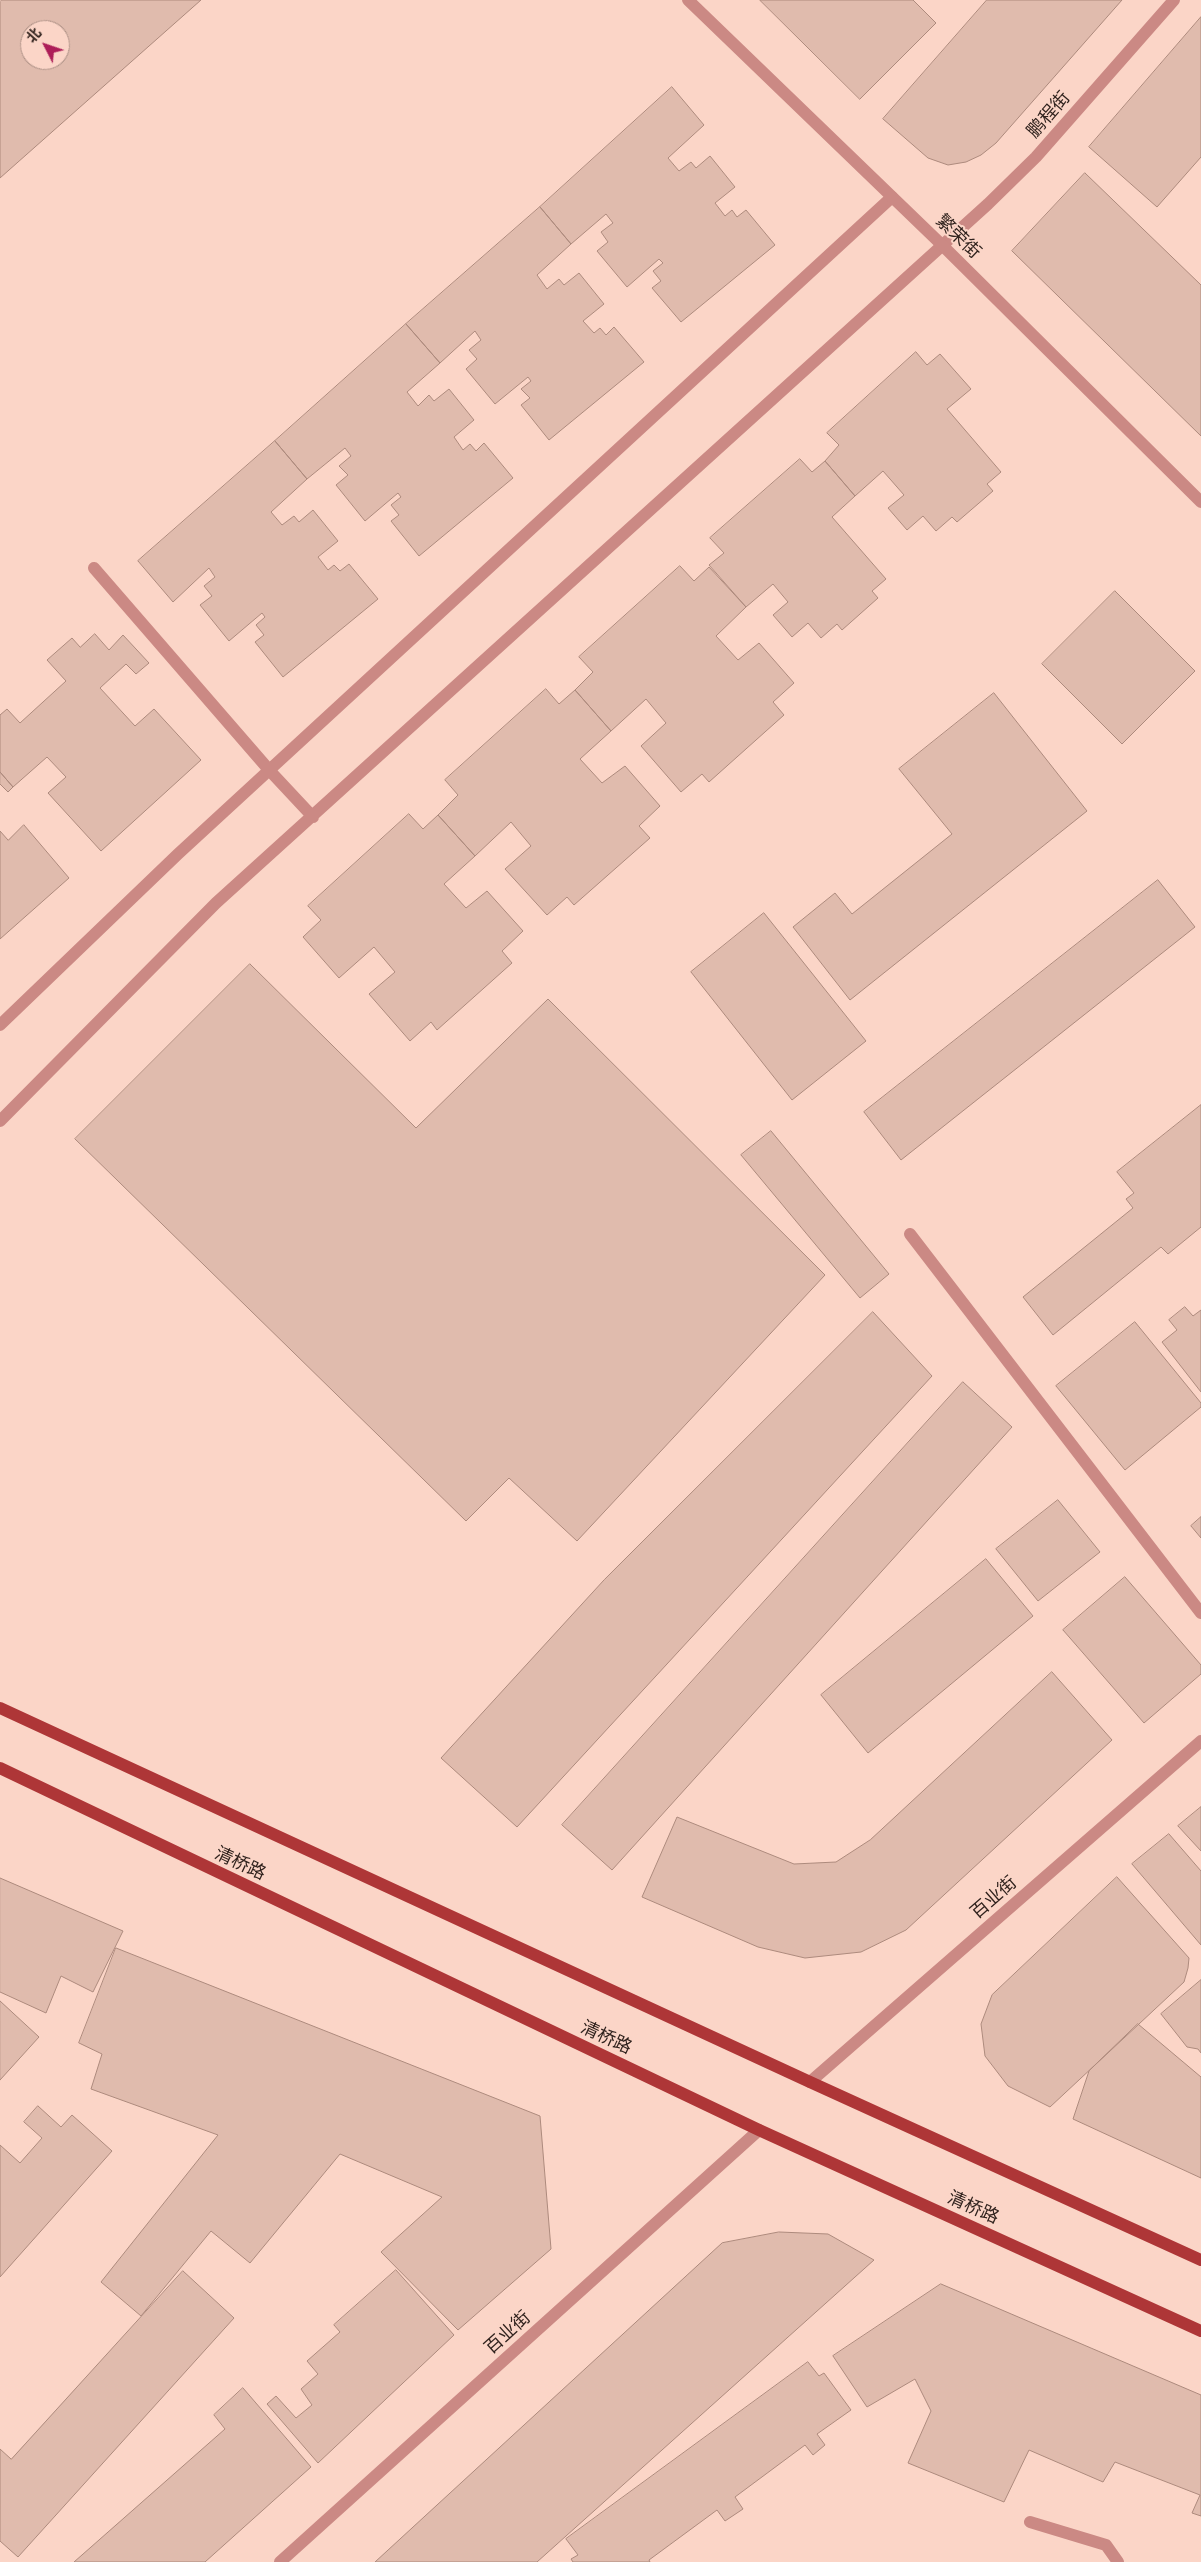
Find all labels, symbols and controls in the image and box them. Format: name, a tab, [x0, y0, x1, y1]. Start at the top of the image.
north arrow	[20, 20, 70, 70]
text: 北	[23, 25, 45, 46]
street label: 鹏程街	[1023, 88, 1075, 142]
street label: 繁荣街	[931, 210, 985, 264]
street label: 清桥路	[211, 1843, 269, 1885]
street label: 百业街	[967, 1872, 1021, 1924]
street label: 清桥路	[577, 2017, 635, 2059]
street label: 清桥路	[944, 2187, 1002, 2229]
street label: 百业街	[481, 2307, 535, 2359]

